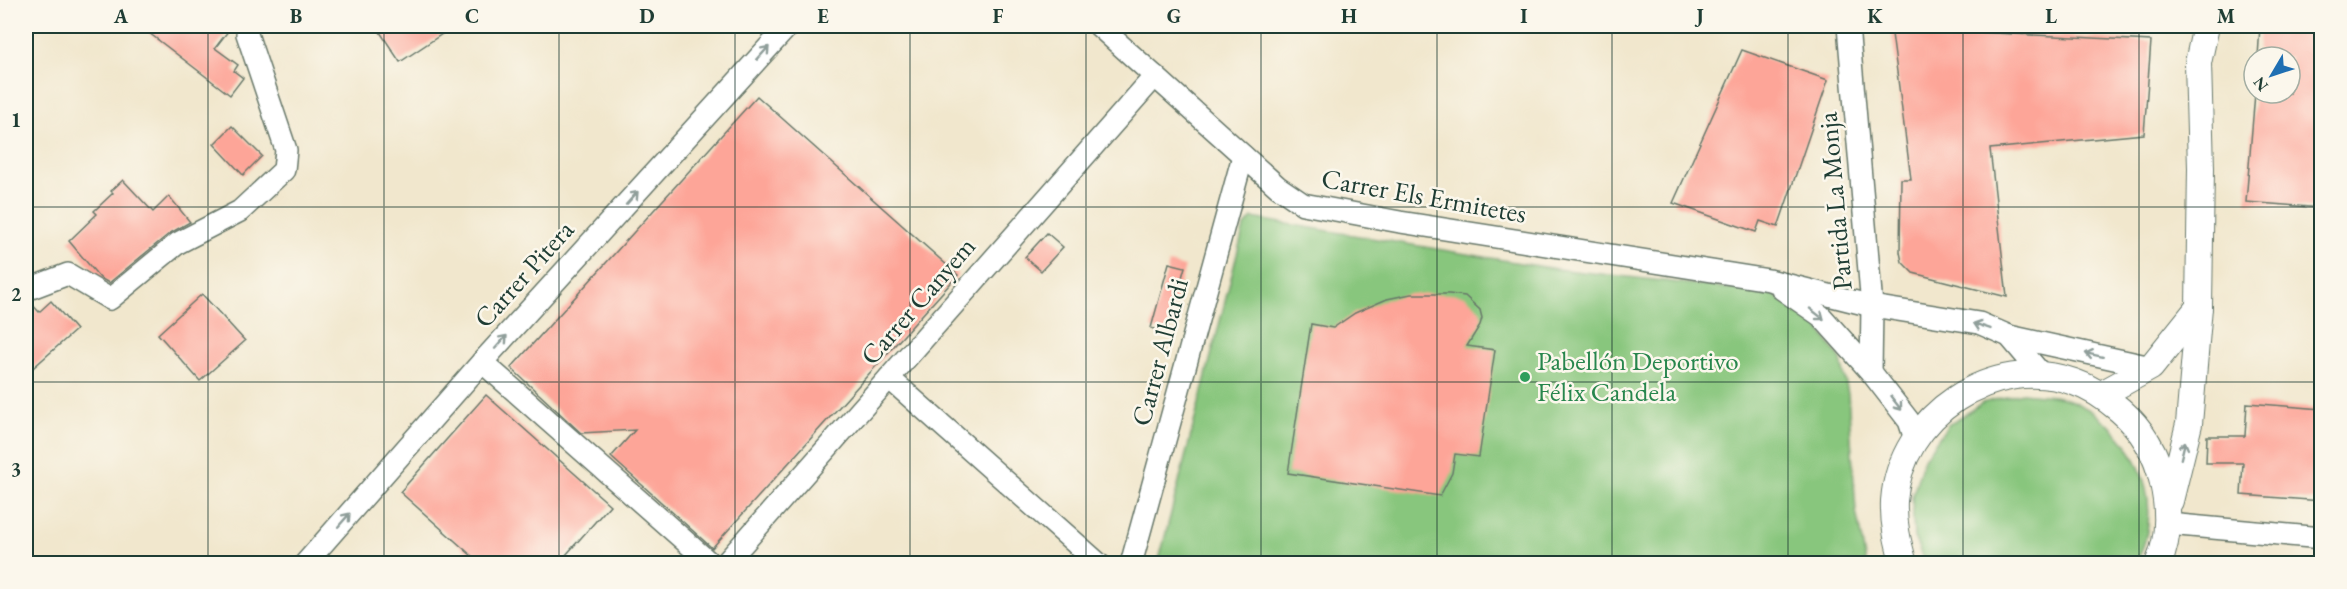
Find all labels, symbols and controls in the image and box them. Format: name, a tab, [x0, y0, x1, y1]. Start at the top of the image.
text: A	[113, 3, 129, 29]
text: B	[290, 3, 302, 29]
text: C	[465, 3, 479, 29]
text: D	[639, 3, 655, 29]
text: E	[817, 3, 829, 29]
text: F	[993, 3, 1004, 29]
text: G	[1167, 3, 1181, 29]
text: H	[1341, 3, 1357, 29]
text: I	[1520, 3, 1528, 29]
text: J	[1694, 3, 1704, 29]
text: K	[1867, 3, 1883, 29]
text: L	[2045, 3, 2057, 29]
text: M	[2217, 3, 2235, 29]
north arrow	[2242, 45, 2302, 105]
one-way arrow	[756, 46, 770, 61]
text: N	[2248, 72, 2273, 96]
text: 1	[11, 107, 21, 133]
street label: Partida La Monja	[1809, 110, 1860, 291]
street label: Carrer Els Ermitetes	[1319, 160, 1529, 231]
one-way arrow	[625, 190, 639, 205]
street label: Carrer Pitera	[466, 212, 581, 335]
street label: Carrer Canyem	[852, 229, 983, 372]
street label: Carrer Albardi	[1123, 274, 1196, 430]
text: 2	[11, 281, 22, 307]
one-way arrow	[1808, 307, 1824, 320]
one-way arrow	[1974, 319, 1992, 330]
one-way arrow	[493, 335, 507, 350]
place label: Pabellón Deportivo Félix Candela	[1537, 343, 1739, 409]
one-way arrow	[2084, 348, 2103, 360]
marker: Pabellón Deportivo Félix Candela	[1518, 370, 1532, 384]
one-way arrow	[1889, 395, 1902, 411]
one-way arrow	[2177, 441, 2189, 460]
text: 3	[11, 456, 21, 482]
one-way arrow	[336, 512, 350, 528]

